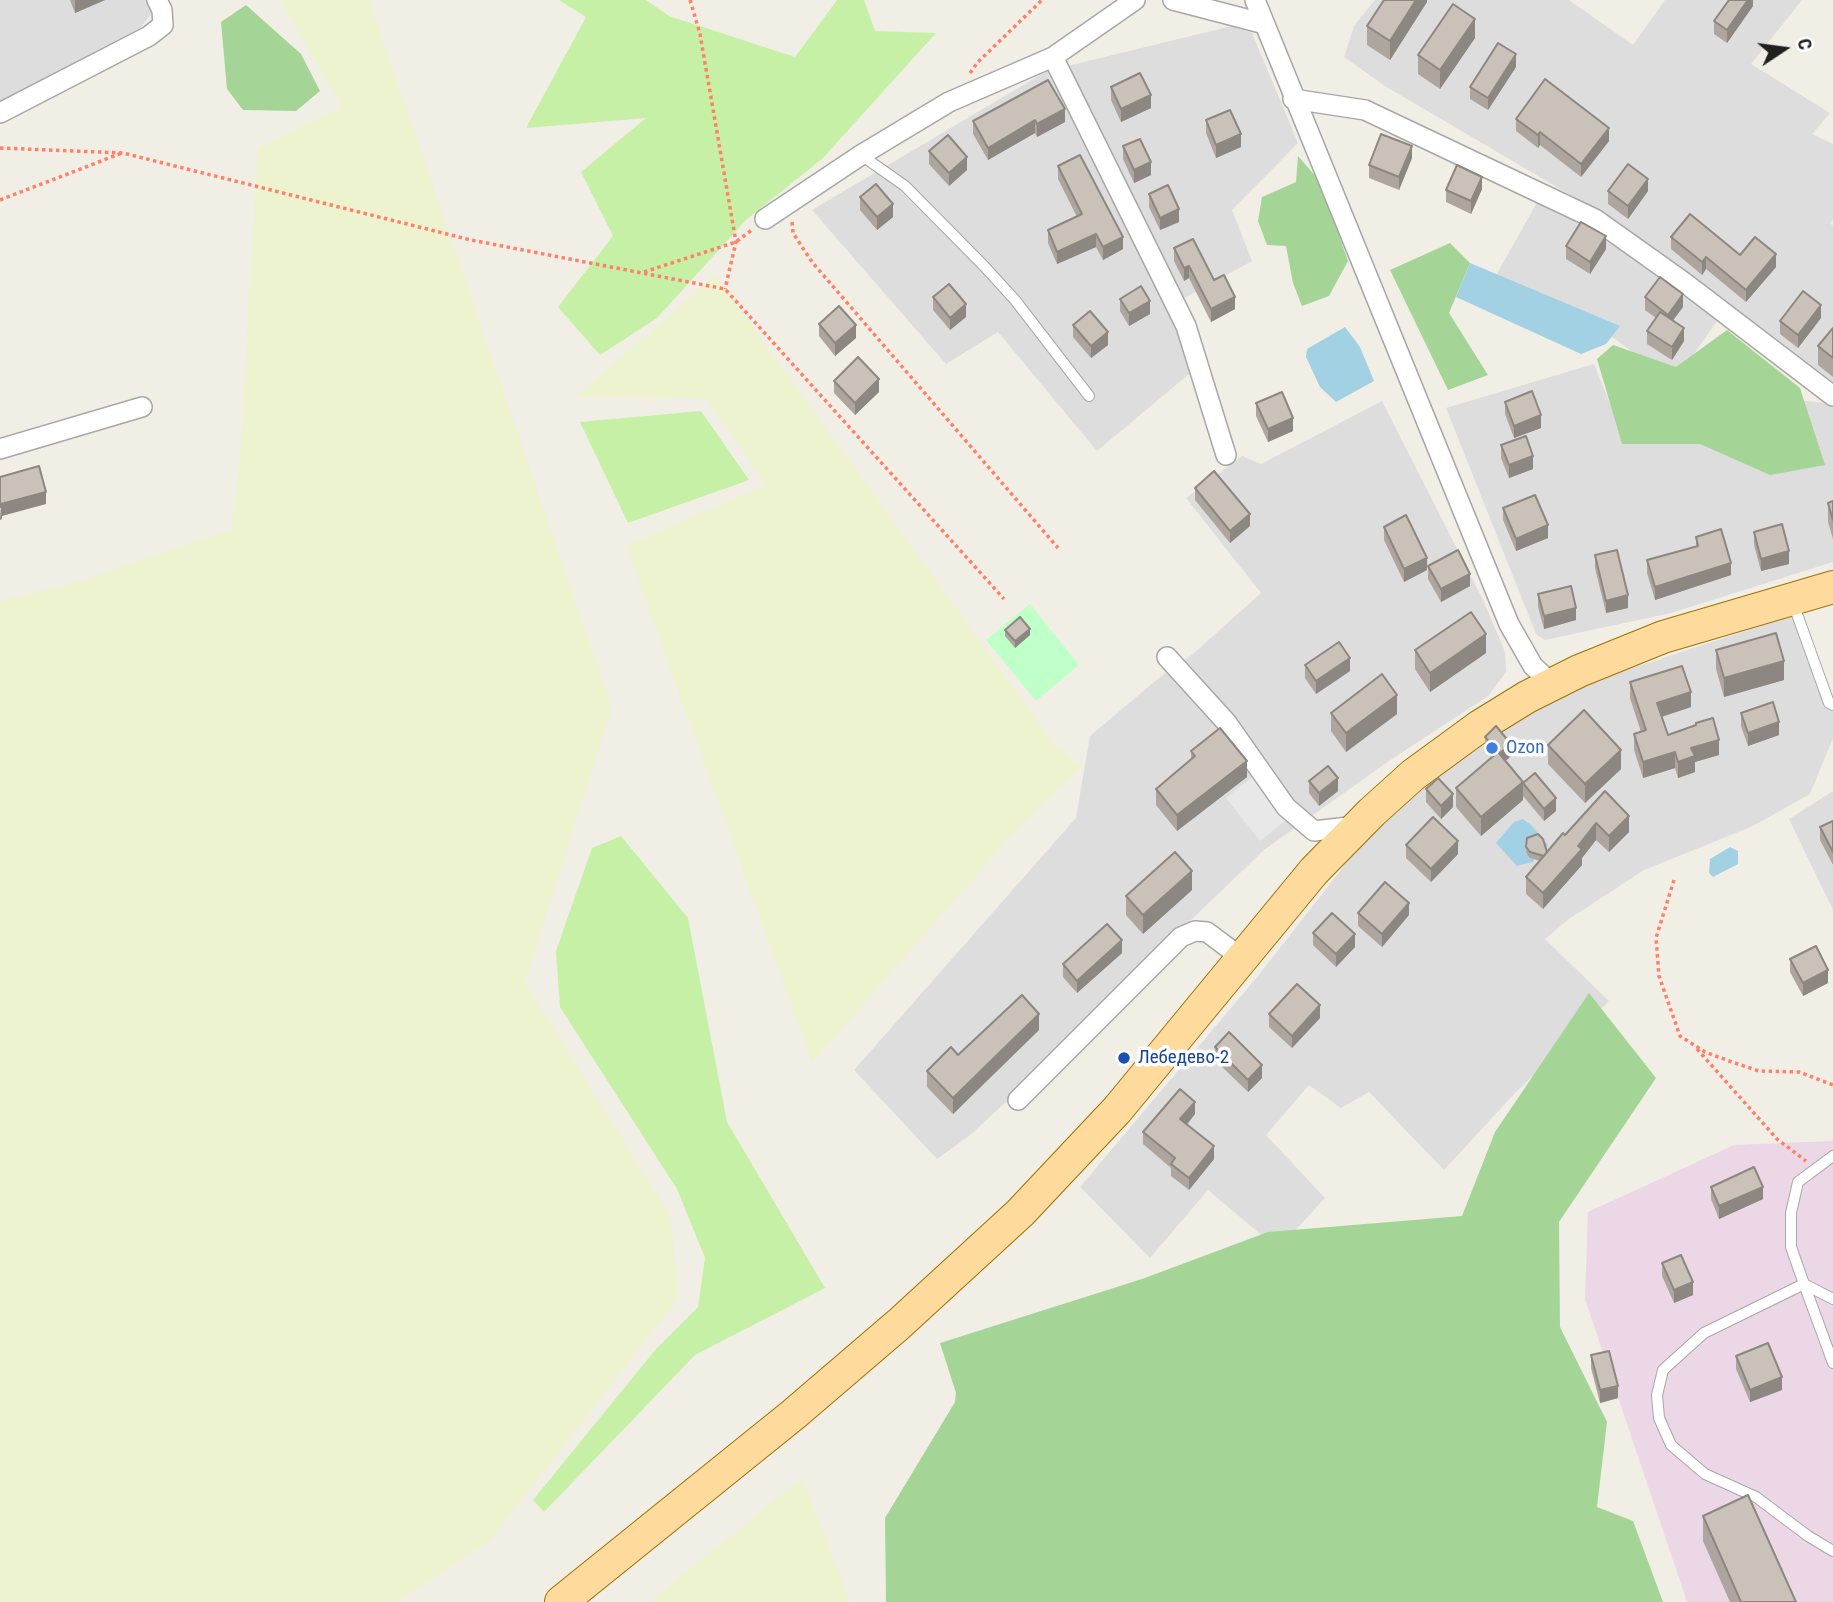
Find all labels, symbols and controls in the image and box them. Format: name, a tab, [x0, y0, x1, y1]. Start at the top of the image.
north arrow	[1749, 14, 1819, 84]
text: С	[1793, 36, 1817, 52]
place label: Ozon	[1506, 737, 1544, 759]
marker: Ozon	[1484, 740, 1500, 756]
place label: Лебедево-2	[1138, 1047, 1229, 1069]
marker: Лебедево-2	[1116, 1050, 1132, 1066]

